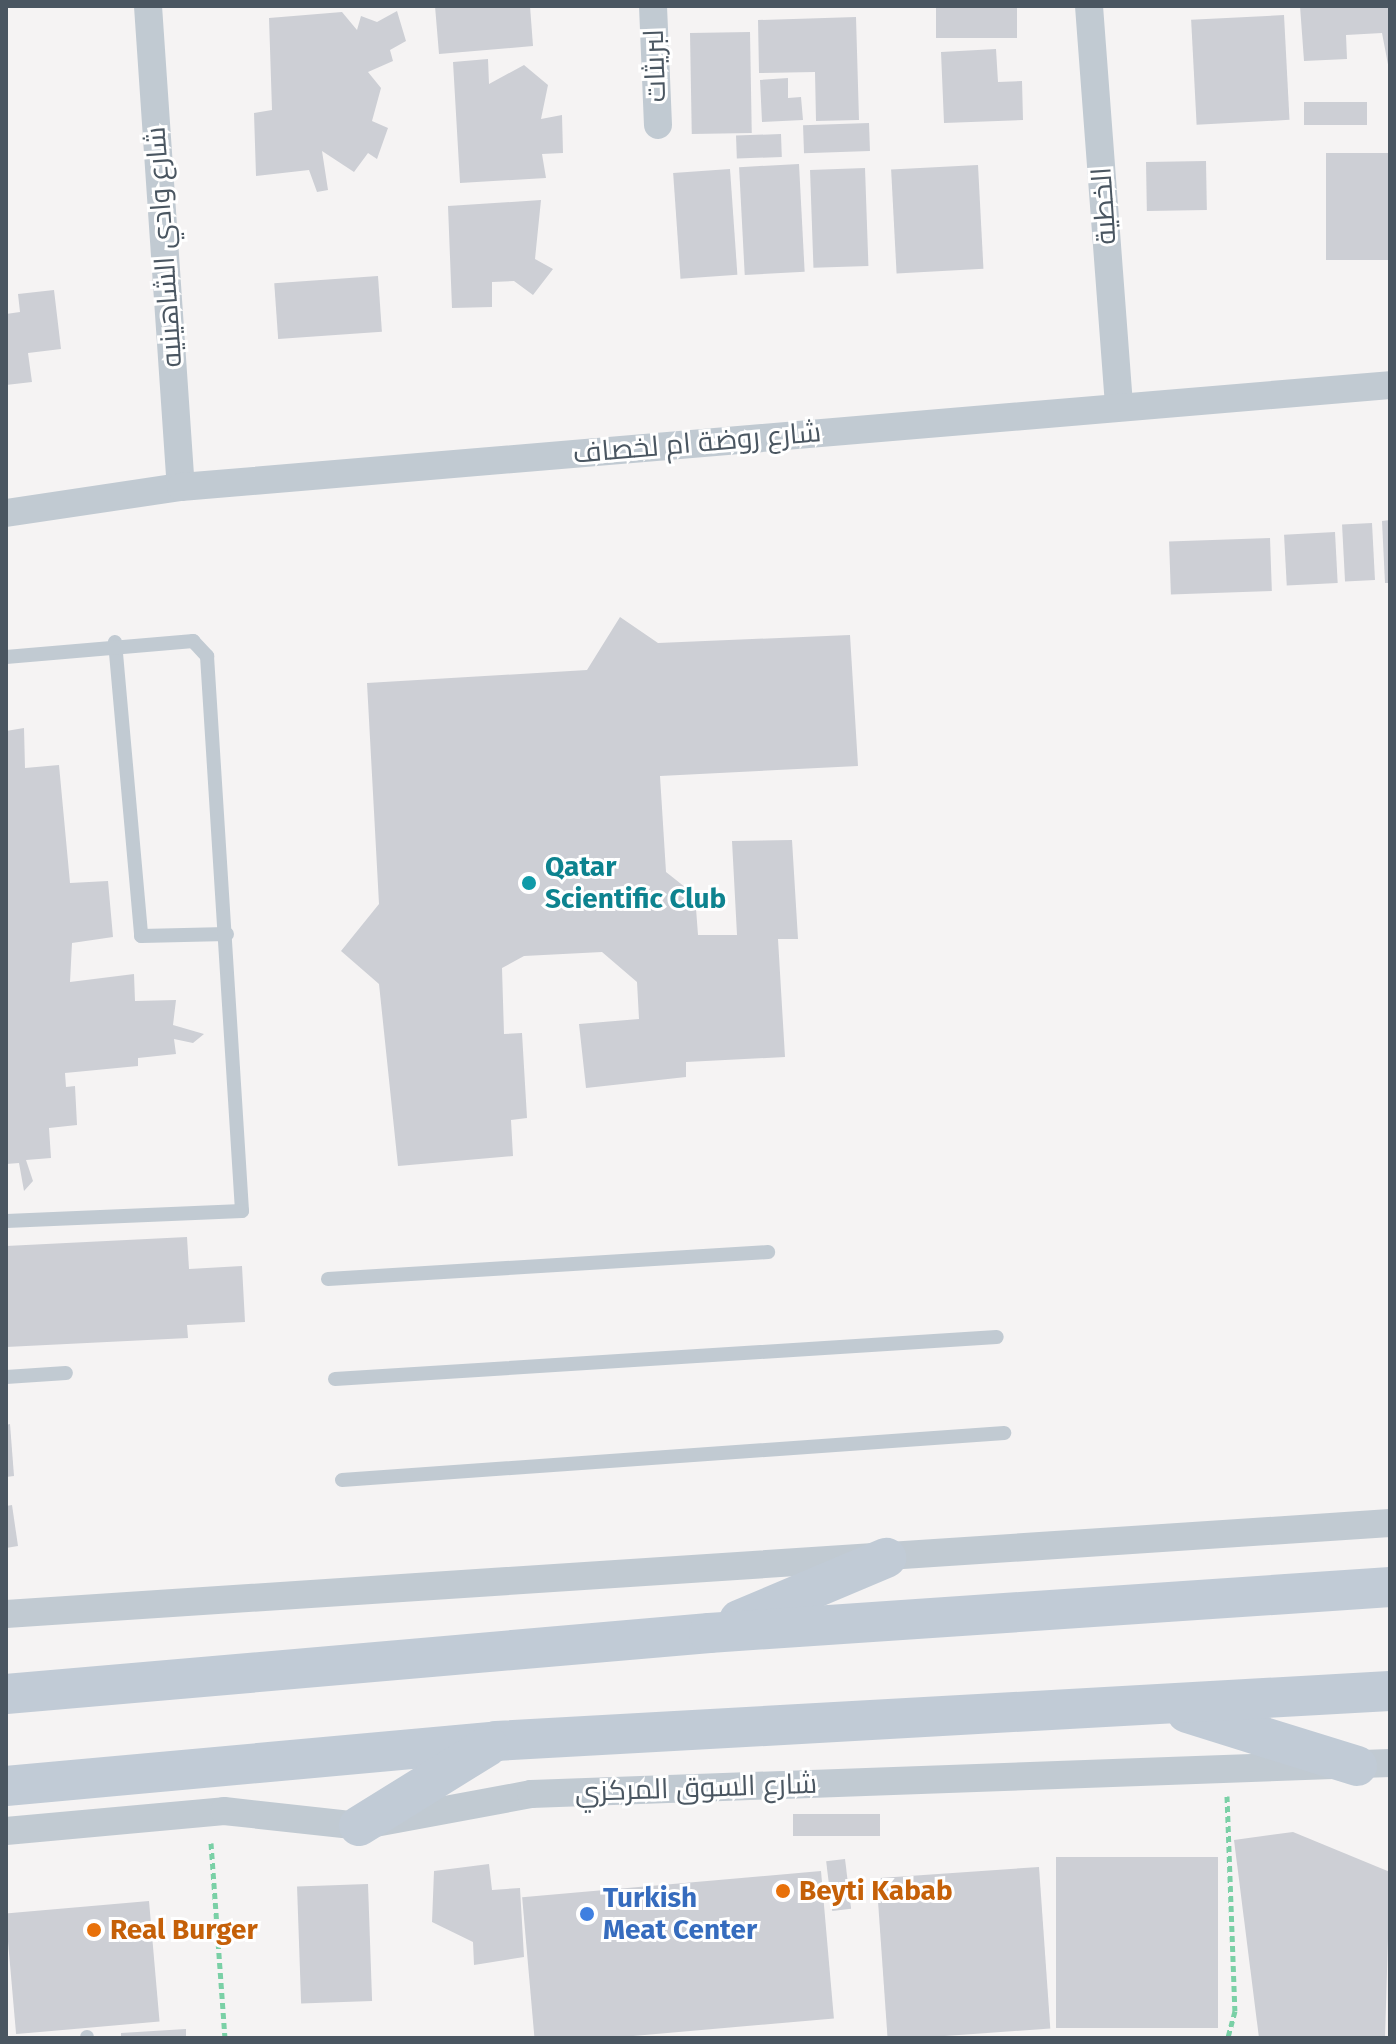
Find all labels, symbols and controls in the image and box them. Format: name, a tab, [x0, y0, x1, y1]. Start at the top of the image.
street label: لبريثات	[637, 29, 673, 103]
street label: شارع وادي الشاهينيه	[139, 126, 189, 368]
street label: الخطية	[1085, 166, 1123, 246]
street label: شارع روضة ام لخصاف	[572, 415, 822, 471]
place label: Qatar Scientific Club	[545, 850, 726, 916]
marker: Qatar Scientific Club	[520, 874, 538, 892]
street label: شارع السوق المركزي	[574, 1767, 818, 1809]
place label: Beyti Kabab	[799, 1874, 953, 1908]
place label: Turkish Meat Center	[603, 1881, 757, 1947]
marker: Beyti Kabab	[774, 1882, 792, 1900]
marker: Turkish Meat Center	[578, 1905, 596, 1923]
place label: Real Burger	[110, 1913, 258, 1947]
marker: Real Burger	[85, 1921, 103, 1939]

